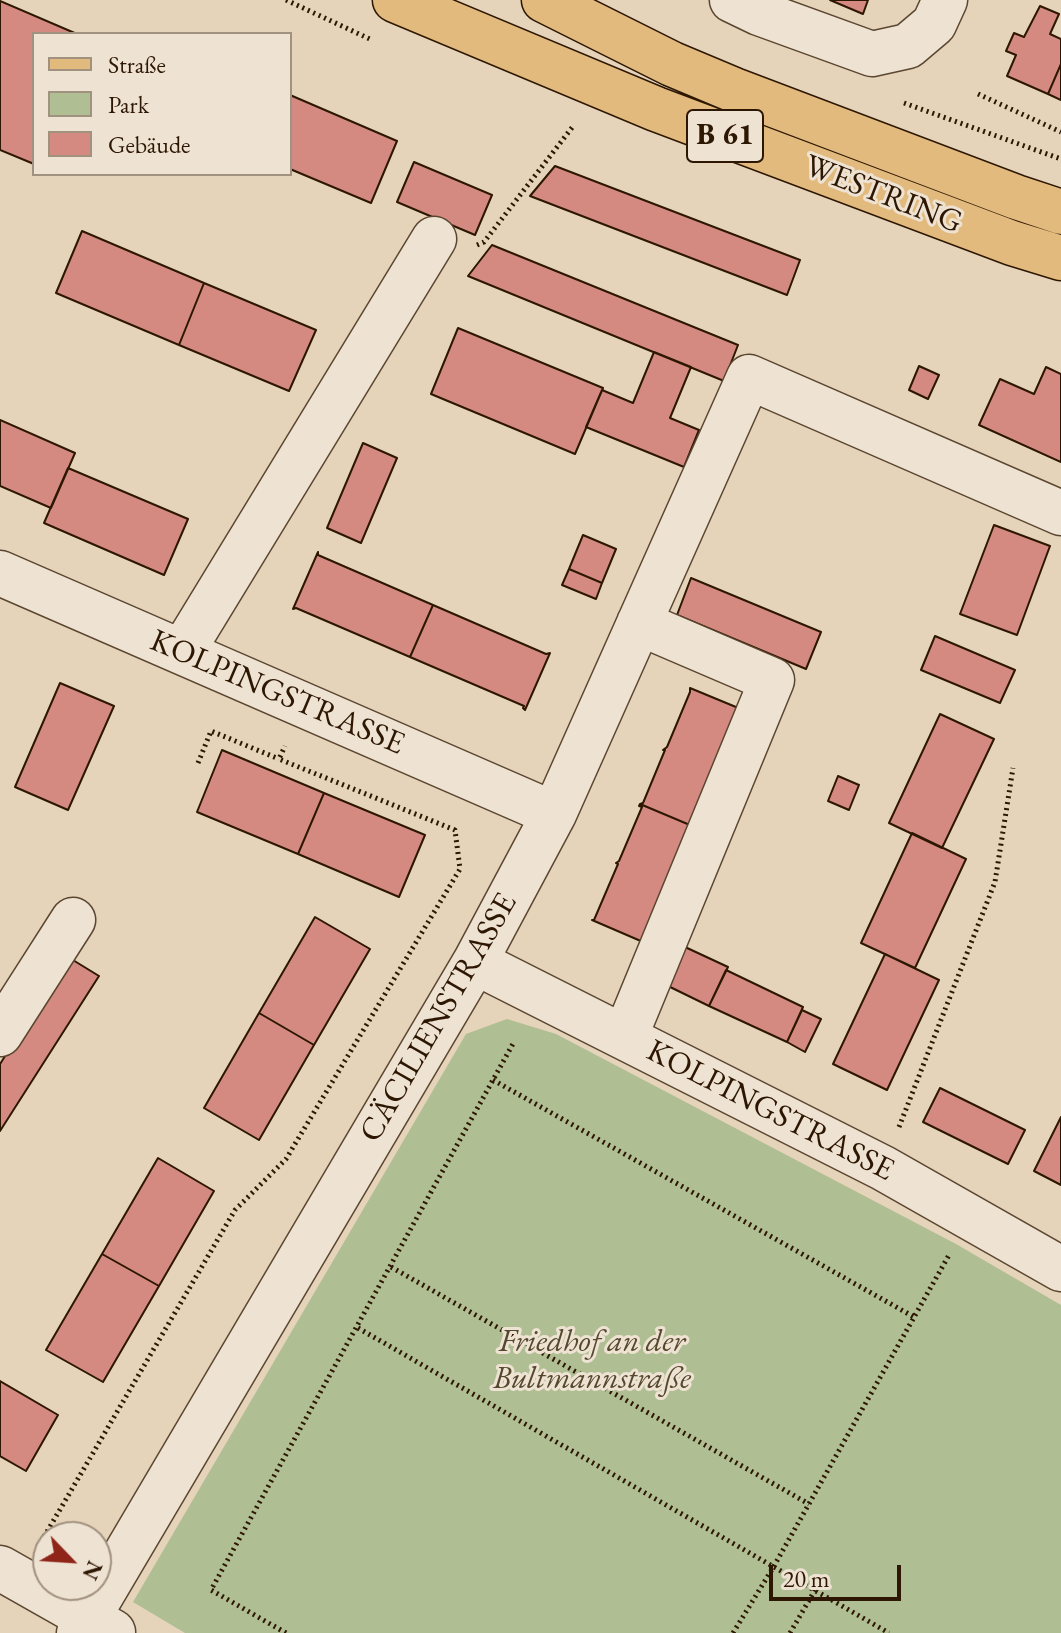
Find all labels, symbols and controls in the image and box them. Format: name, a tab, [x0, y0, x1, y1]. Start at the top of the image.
legend	[32, 32, 292, 176]
text: Straße	[108, 49, 166, 80]
text: Park	[108, 89, 149, 120]
road number: B 61	[687, 110, 763, 162]
text: Gebäude	[108, 129, 190, 160]
street label: WESTRING	[799, 147, 967, 243]
street label: KOLPINGSTRASSE	[144, 622, 410, 764]
street label: CÄCILIENSTRASSE	[352, 887, 526, 1149]
street label: KOLPINGSTRASSE	[640, 1032, 900, 1190]
park label: Friedhof an der Bultmannstraße	[493, 1323, 691, 1398]
north arrow	[32, 1521, 112, 1601]
scale bar	[773, 1549, 905, 1599]
text: N	[75, 1556, 109, 1585]
text: 20 m	[783, 1563, 830, 1594]

